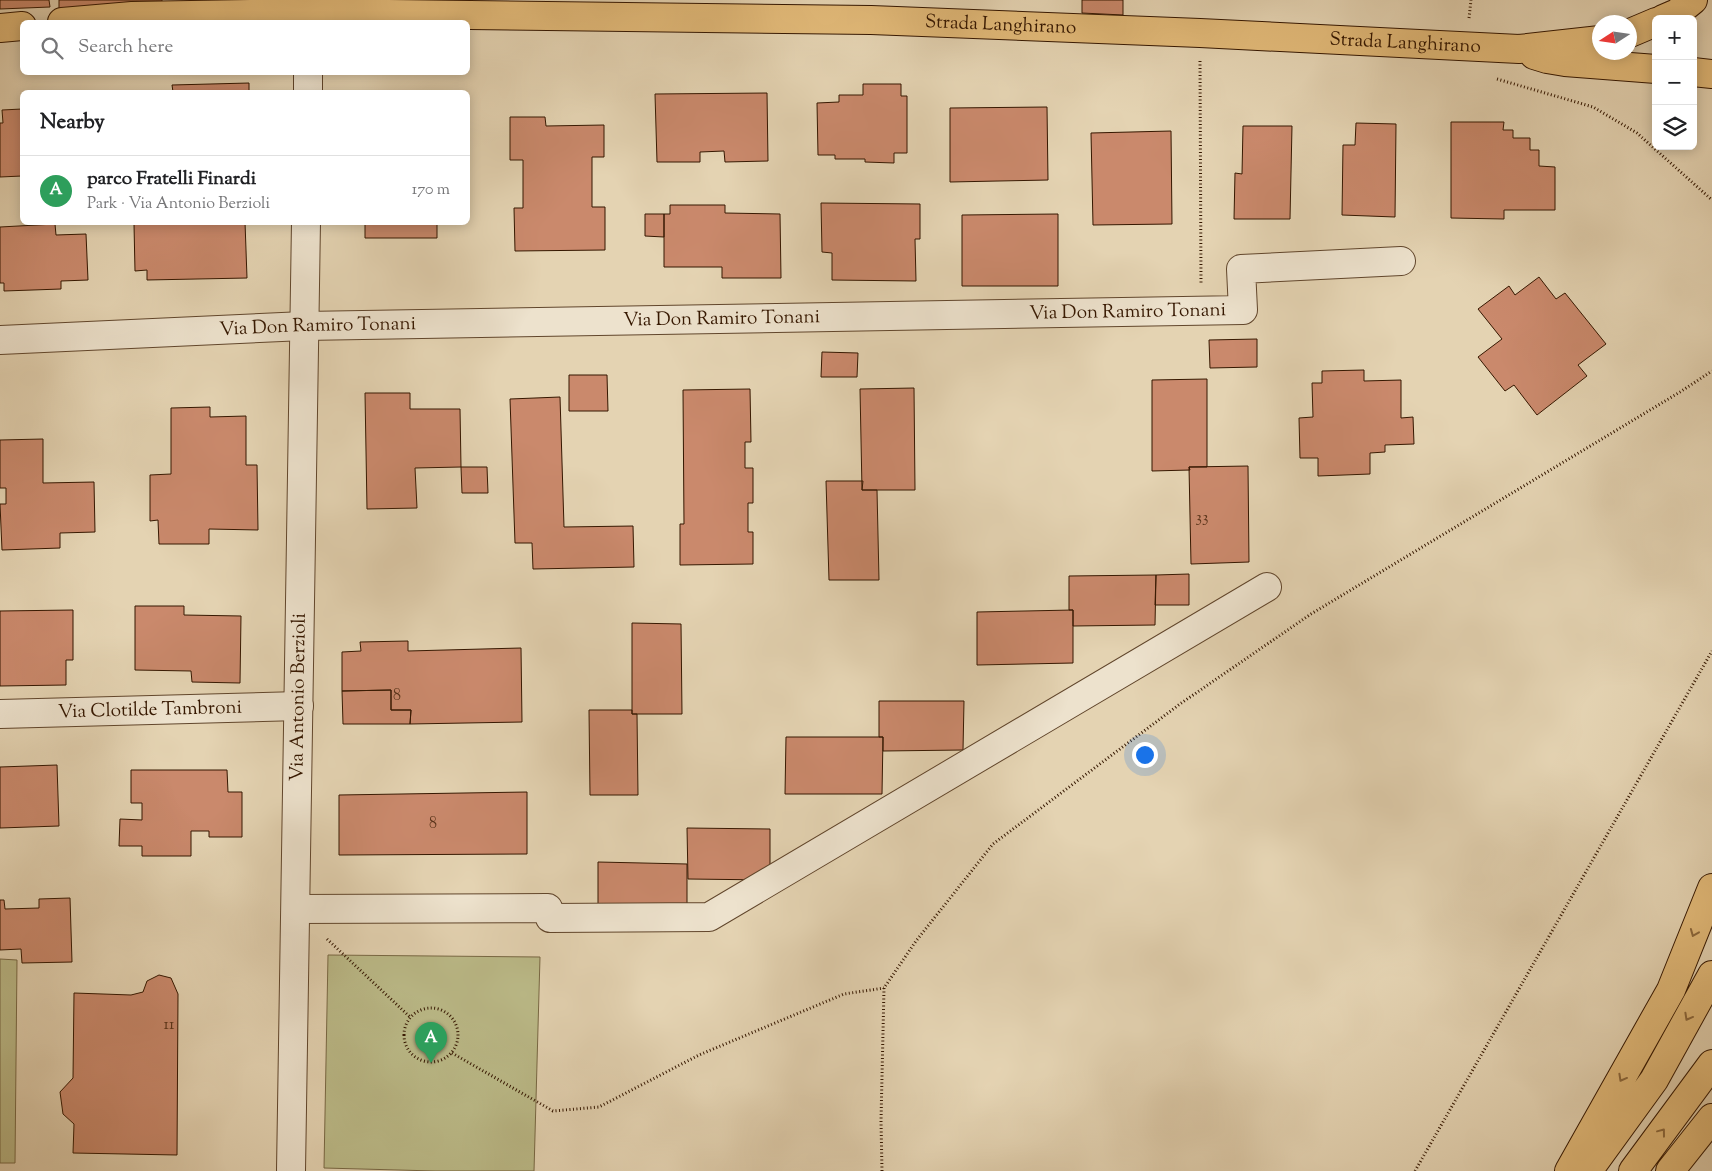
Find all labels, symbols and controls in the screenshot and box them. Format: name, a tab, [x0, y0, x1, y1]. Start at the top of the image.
street label: Strada Langhirano	[924, 9, 1077, 42]
north arrow	[1592, 15, 1637, 60]
map controls	[1652, 15, 1697, 150]
button: +	[1652, 15, 1697, 60]
search box	[20, 20, 470, 75]
street label: Strada Langhirano	[1329, 26, 1481, 61]
icon: search	[38, 34, 66, 62]
text: Search here	[78, 34, 173, 61]
button: −	[1652, 60, 1697, 105]
button: layers	[1652, 105, 1697, 150]
text: Nearby	[40, 108, 105, 138]
text: parco Fratelli Finardi	[87, 166, 256, 193]
text: A	[50, 179, 63, 202]
text: 170 m	[412, 179, 450, 202]
text: Park · Via Antonio Berzioli	[87, 193, 270, 216]
street label: Via Don Ramiro Tonani	[1029, 297, 1226, 327]
street label: Via Don Ramiro Tonani	[623, 304, 820, 334]
street label: Via Don Ramiro Tonani	[219, 311, 416, 343]
house number: 33	[1196, 507, 1208, 530]
street label: Via Antonio Berzioli	[284, 613, 313, 781]
house number: 8	[393, 685, 401, 708]
street label: Via Clotilde Tambroni	[57, 694, 242, 726]
your location	[1132, 742, 1158, 768]
house number: 8	[429, 813, 437, 836]
one-way arrow	[1690, 928, 1700, 937]
one-way arrow	[1685, 1012, 1695, 1021]
house number: 11	[164, 1014, 175, 1037]
pin: A	[415, 1022, 447, 1063]
one-way arrow	[1618, 1073, 1628, 1082]
one-way arrow	[1656, 1128, 1665, 1138]

